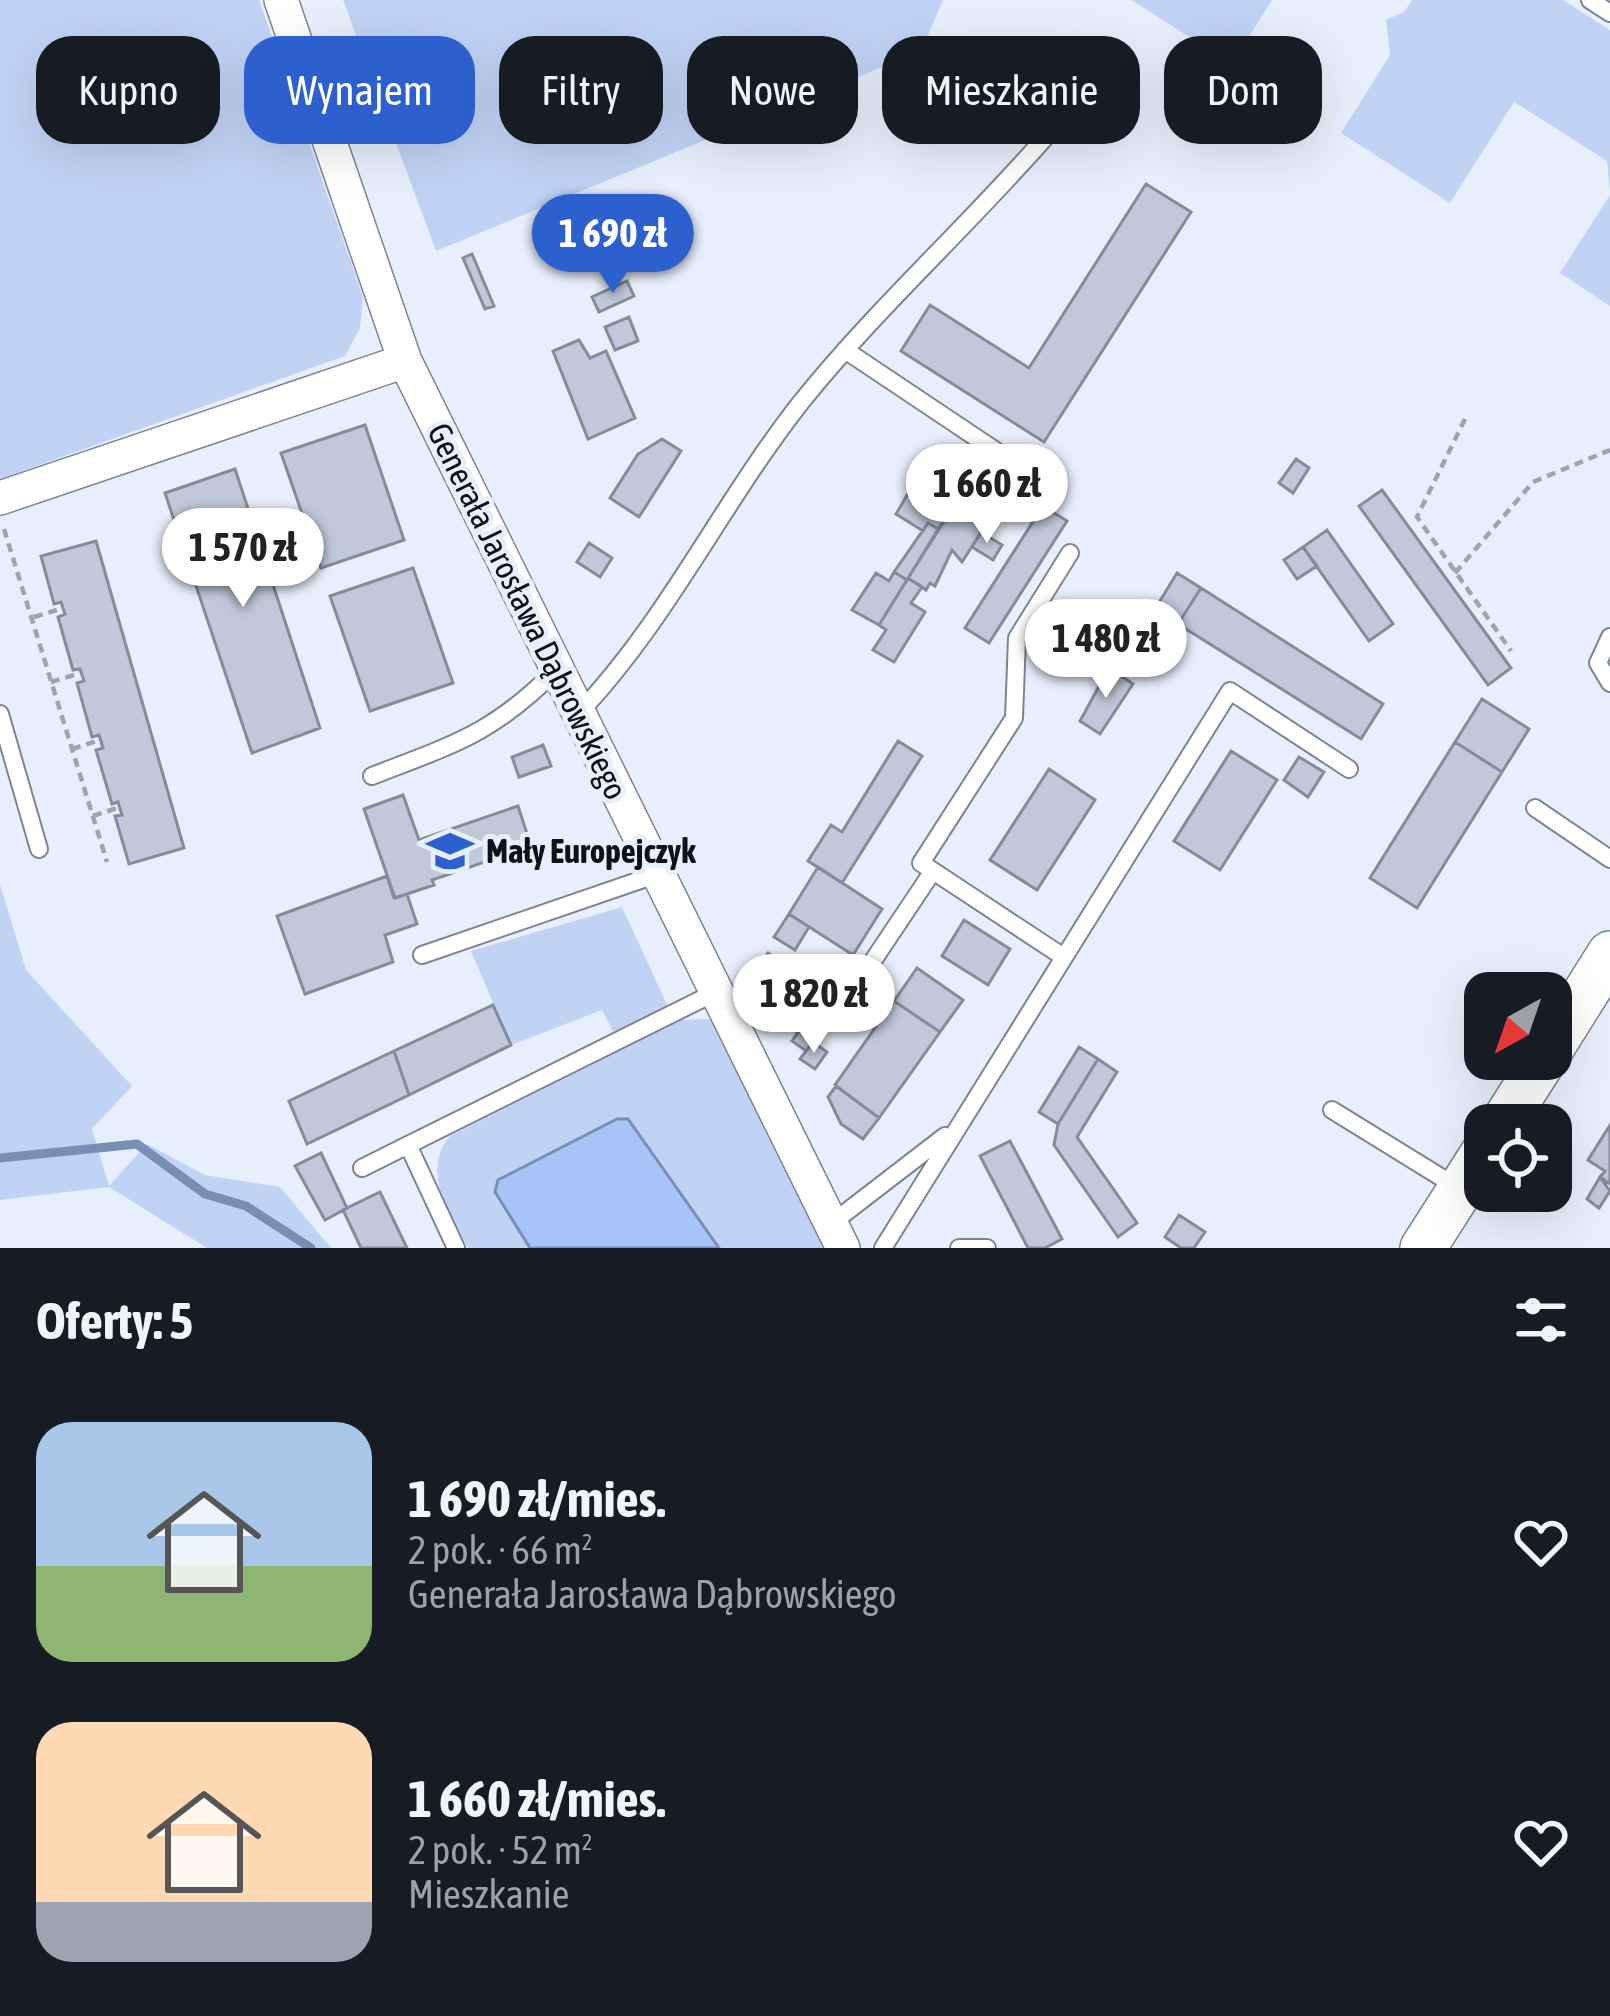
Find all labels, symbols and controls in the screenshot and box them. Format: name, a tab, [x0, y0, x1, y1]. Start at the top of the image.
chip: Kupno	[36, 36, 220, 144]
chip: Wynajem	[244, 36, 475, 144]
chip: Filtry	[499, 36, 663, 144]
chip: Nowe	[687, 36, 858, 144]
chip: Mieszkanie	[882, 36, 1140, 144]
chip: Dom	[1164, 36, 1322, 144]
pin: 1 690 zł	[489, 194, 737, 296]
text: 1 690 zł	[559, 211, 667, 255]
street label: Generała Jarosława Dąbrowskiego	[420, 417, 636, 805]
pin: 1 660 zł	[863, 444, 1111, 546]
text: 1 660 zł	[933, 461, 1041, 505]
pin: 1 570 zł	[119, 508, 367, 610]
text: 1 570 zł	[189, 525, 297, 569]
pin: 1 480 zł	[982, 599, 1230, 701]
text: 1 480 zł	[1052, 616, 1160, 660]
school or university icon: Mały Europejczyk	[425, 826, 475, 876]
place label: Mały Europejczyk	[486, 832, 696, 870]
pin: 1 820 zł	[690, 954, 938, 1056]
text: 1 820 zł	[760, 971, 868, 1015]
north arrow	[1464, 972, 1572, 1080]
map controls	[1464, 972, 1572, 1212]
button: locate	[1464, 1104, 1572, 1212]
icon: filters	[1508, 1287, 1574, 1353]
text: Oferty: 5	[36, 1291, 193, 1350]
text: 1 690 zł/mies.	[408, 1469, 666, 1528]
icon: home	[132, 1470, 276, 1614]
icon: heart	[1508, 1509, 1574, 1575]
text: 2 pok. · 66 m²	[408, 1528, 593, 1572]
text: Generała Jarosława Dąbrowskiego	[408, 1572, 897, 1616]
text: 1 660 zł/mies.	[408, 1769, 666, 1828]
icon: home	[132, 1770, 276, 1914]
icon: heart	[1508, 1809, 1574, 1875]
text: 2 pok. · 52 m²	[408, 1828, 593, 1872]
text: Mieszkanie	[408, 1872, 570, 1916]

